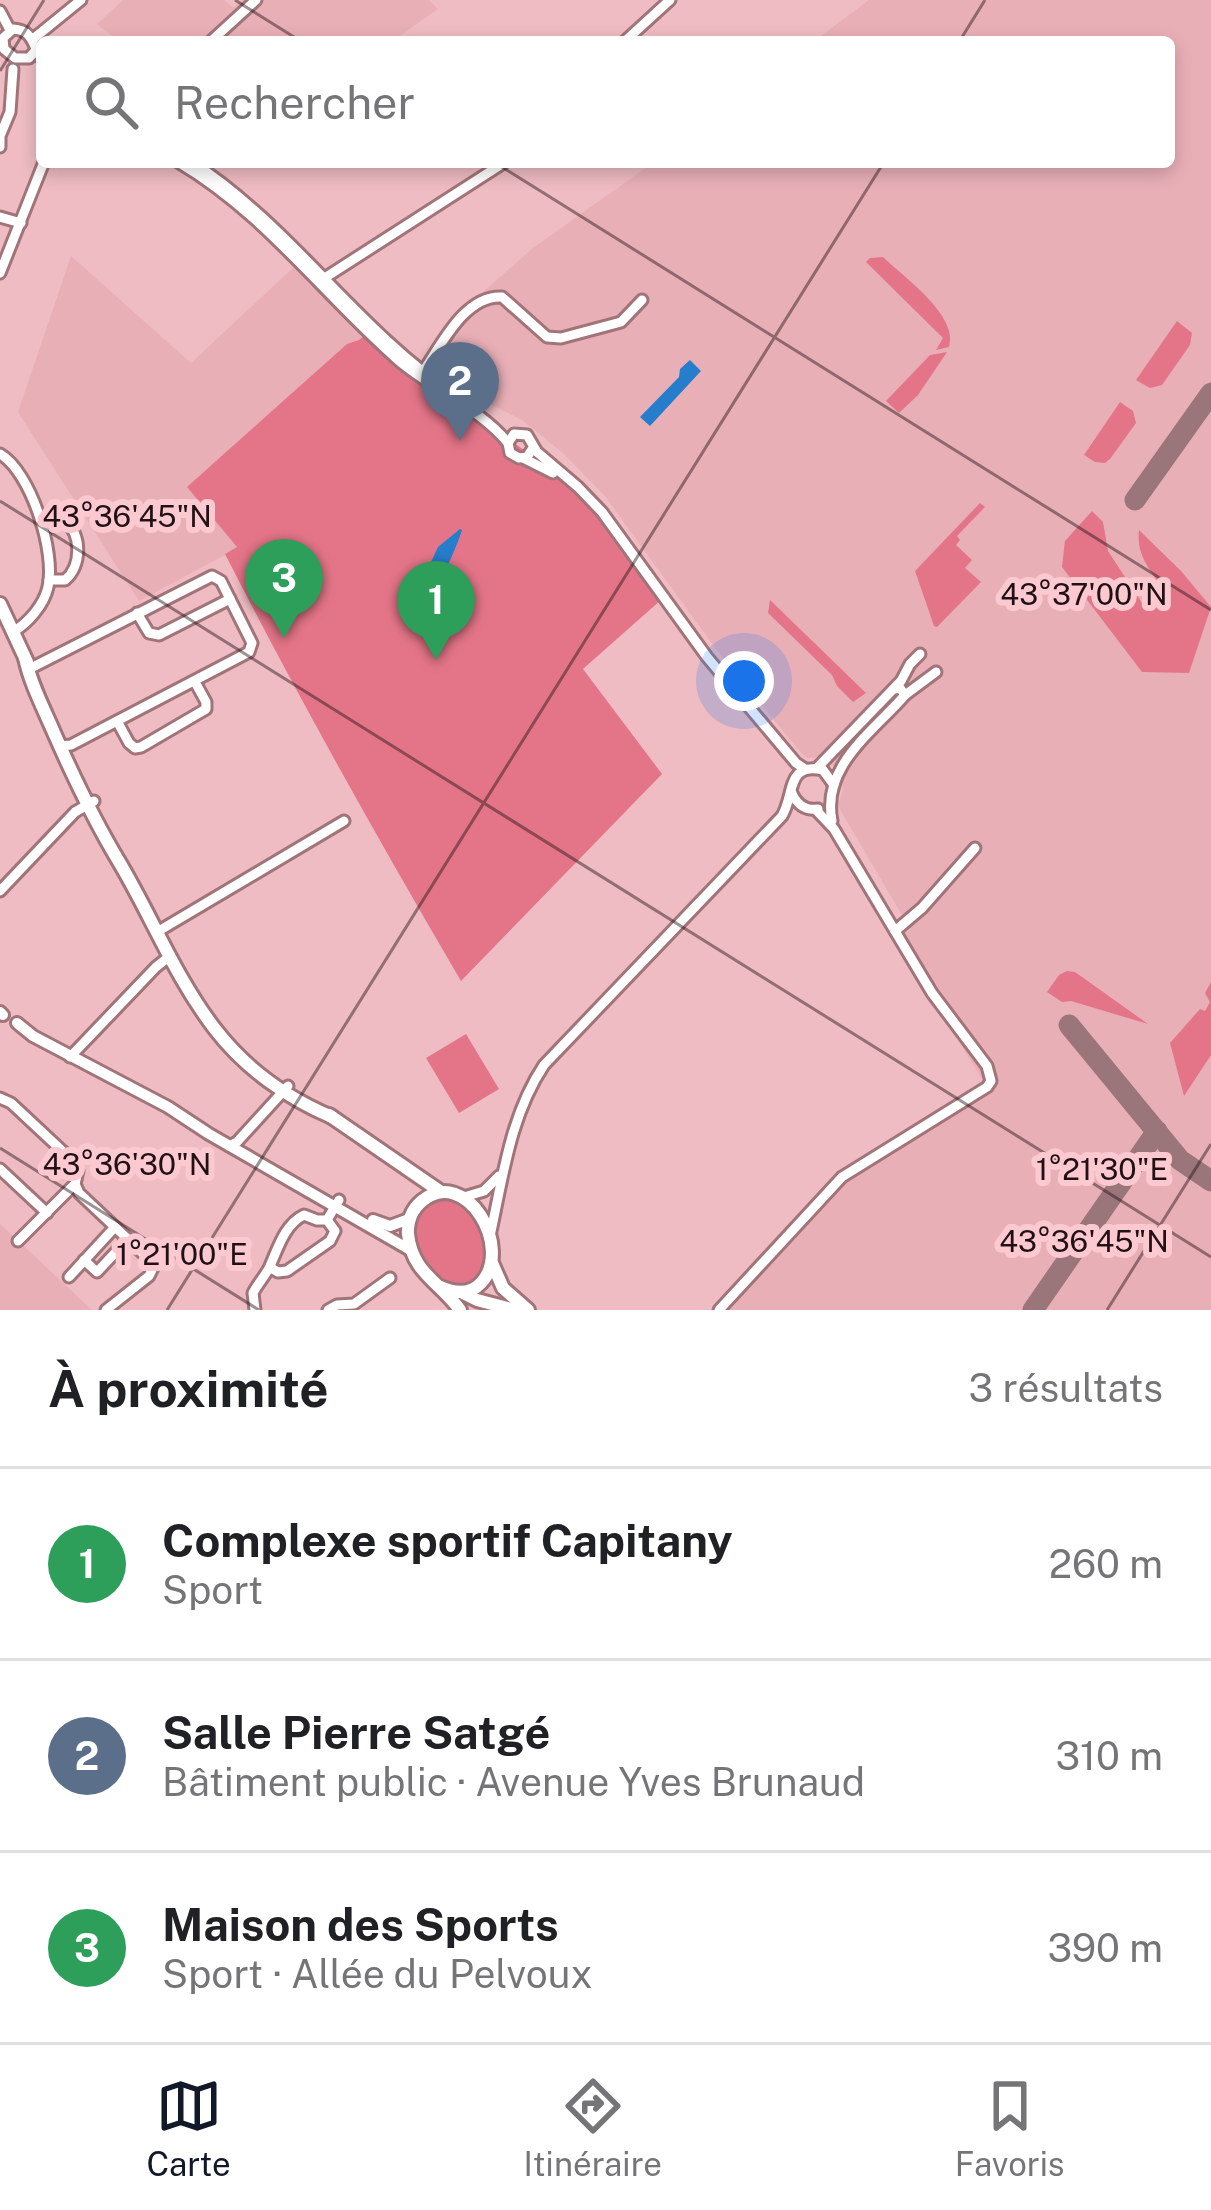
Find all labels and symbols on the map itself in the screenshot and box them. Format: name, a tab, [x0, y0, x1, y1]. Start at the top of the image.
pin: 2	[421, 342, 499, 441]
text: 43°36'45"N	[42, 498, 212, 534]
pin: 3	[245, 539, 323, 638]
pin: 1	[397, 561, 475, 660]
text: 43°37'00"N	[1000, 576, 1168, 612]
your location	[714, 651, 774, 711]
text: 43°36'30"N	[43, 1146, 211, 1182]
text: 1°21'30"E	[1036, 1151, 1168, 1187]
text: 43°36'45"N	[999, 1223, 1169, 1259]
text: 1°21'00"E	[116, 1236, 248, 1272]

